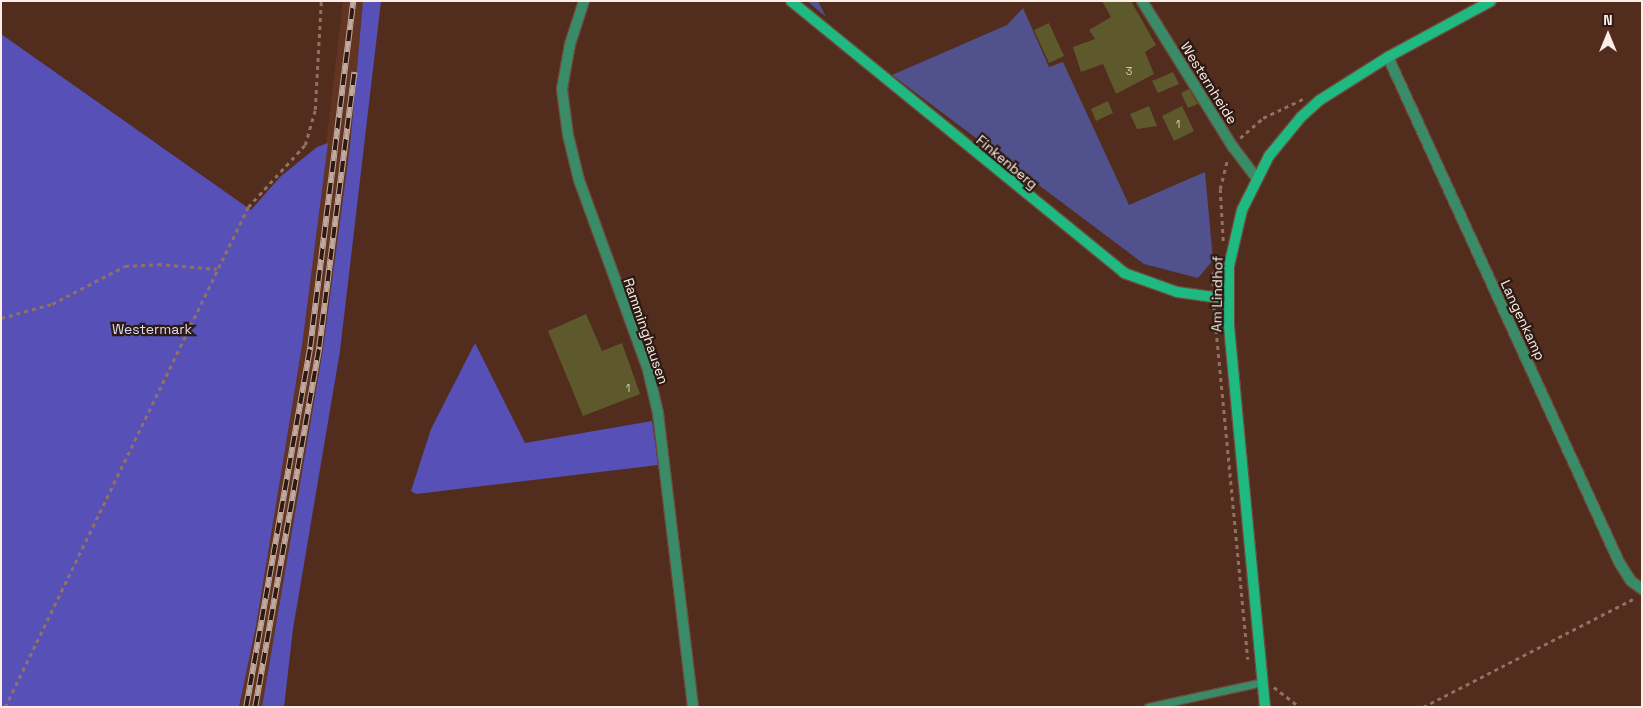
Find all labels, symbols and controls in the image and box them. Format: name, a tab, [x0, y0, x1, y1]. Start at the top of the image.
north arrow	[1583, 10, 1633, 60]
text: N	[1603, 11, 1613, 29]
street label: Westernheide	[1177, 39, 1241, 127]
house number: 3	[1126, 64, 1132, 78]
house number: 1	[1176, 117, 1180, 131]
street label: Finkenberg	[973, 131, 1041, 193]
street label: Am Lindhof	[1208, 256, 1226, 332]
street label: Ramminghausen	[620, 276, 672, 386]
street label: Langenkamp	[1497, 277, 1549, 363]
park label: Westermark	[112, 321, 192, 337]
house number: 1	[626, 381, 630, 395]

